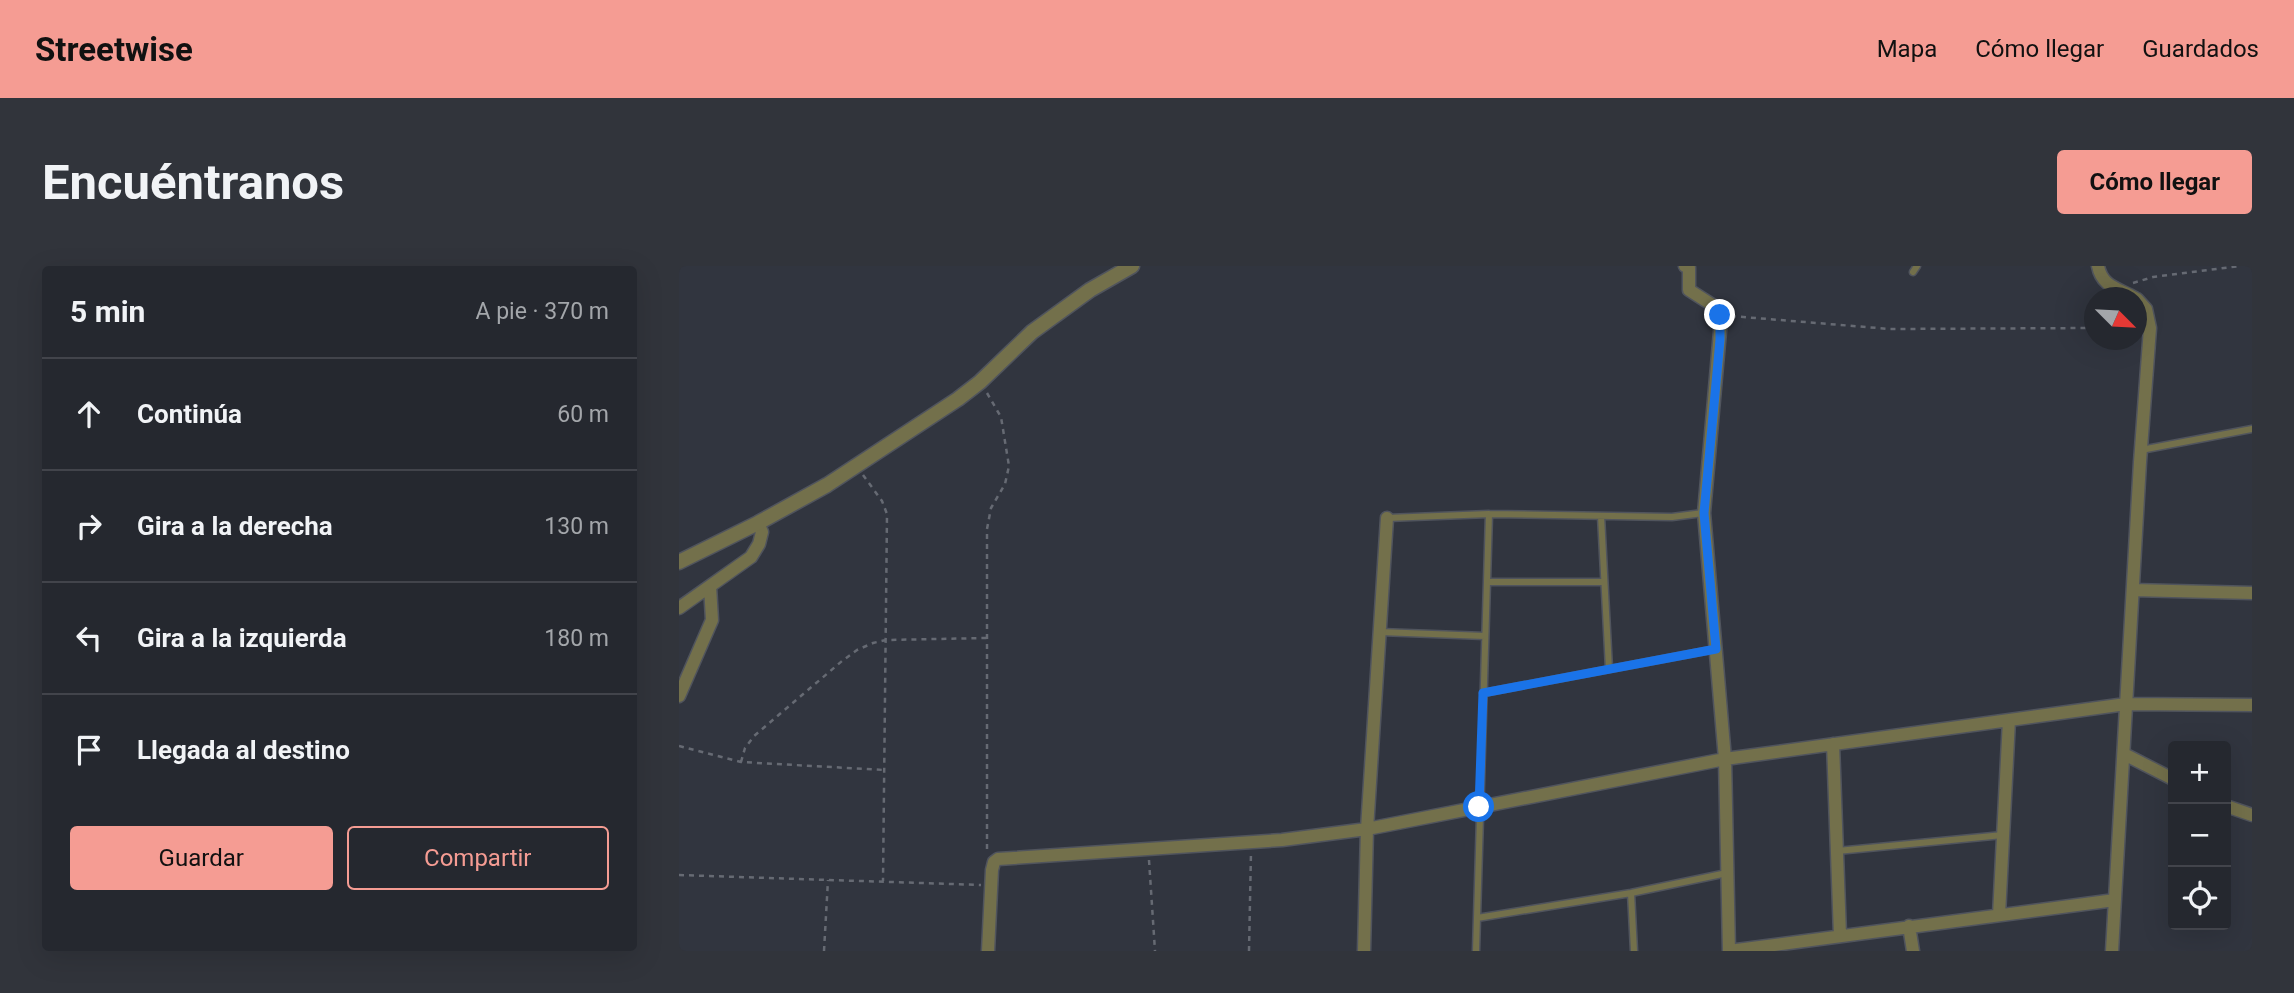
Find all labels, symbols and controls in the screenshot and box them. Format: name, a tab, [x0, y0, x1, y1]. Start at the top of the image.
text: Streetwise	[35, 30, 193, 69]
text: Mapa	[1877, 35, 1937, 63]
text: Cómo llegar	[1975, 35, 2104, 63]
text: Guardados	[2142, 35, 2259, 63]
button: Cómo llegar	[2057, 150, 2252, 214]
text: Encuéntranos	[42, 154, 344, 211]
north arrow	[2084, 287, 2147, 350]
text: 5 min	[70, 294, 145, 329]
text: A pie · 370 m	[476, 298, 609, 325]
route end	[1704, 299, 1735, 330]
icon: ahead	[70, 395, 108, 433]
text: Continúa	[137, 399, 242, 429]
text: 60 m	[557, 401, 609, 428]
icon: right	[70, 507, 108, 545]
text: Gira a la derecha	[137, 511, 333, 541]
text: 130 m	[544, 513, 609, 540]
icon: left	[70, 619, 108, 657]
text: Gira a la izquierda	[137, 623, 347, 653]
text: 180 m	[544, 625, 609, 652]
icon: arrive	[70, 731, 108, 769]
text: Llegada al destino	[137, 735, 350, 765]
map controls	[2168, 741, 2231, 930]
button: +	[2168, 741, 2231, 804]
route start	[1463, 791, 1494, 822]
button: −	[2168, 804, 2231, 867]
button: Guardar	[70, 826, 333, 890]
button: Compartir	[347, 826, 609, 890]
button: locate	[2168, 867, 2231, 930]

